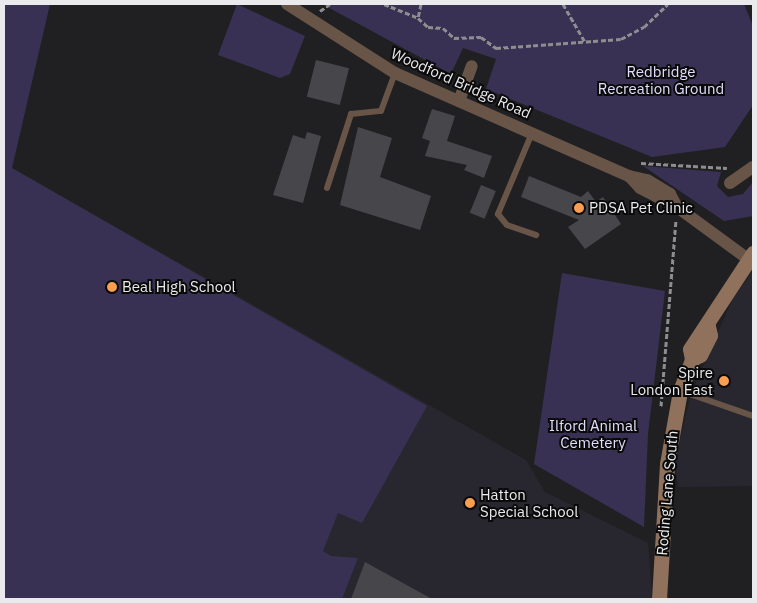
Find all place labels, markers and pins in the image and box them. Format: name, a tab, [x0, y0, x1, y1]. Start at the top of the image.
place label: PDSA Pet Clinic	[589, 199, 693, 217]
marker: PDSA Pet Clinic	[573, 202, 585, 214]
place label: Beal High School	[122, 278, 236, 296]
marker: Beal High School	[106, 281, 118, 293]
place label: Spire London East	[630, 363, 713, 398]
marker: Spire London East	[717, 374, 731, 388]
place label: Hatton Special School	[480, 485, 578, 520]
marker: Hatton Special School	[464, 497, 476, 509]

